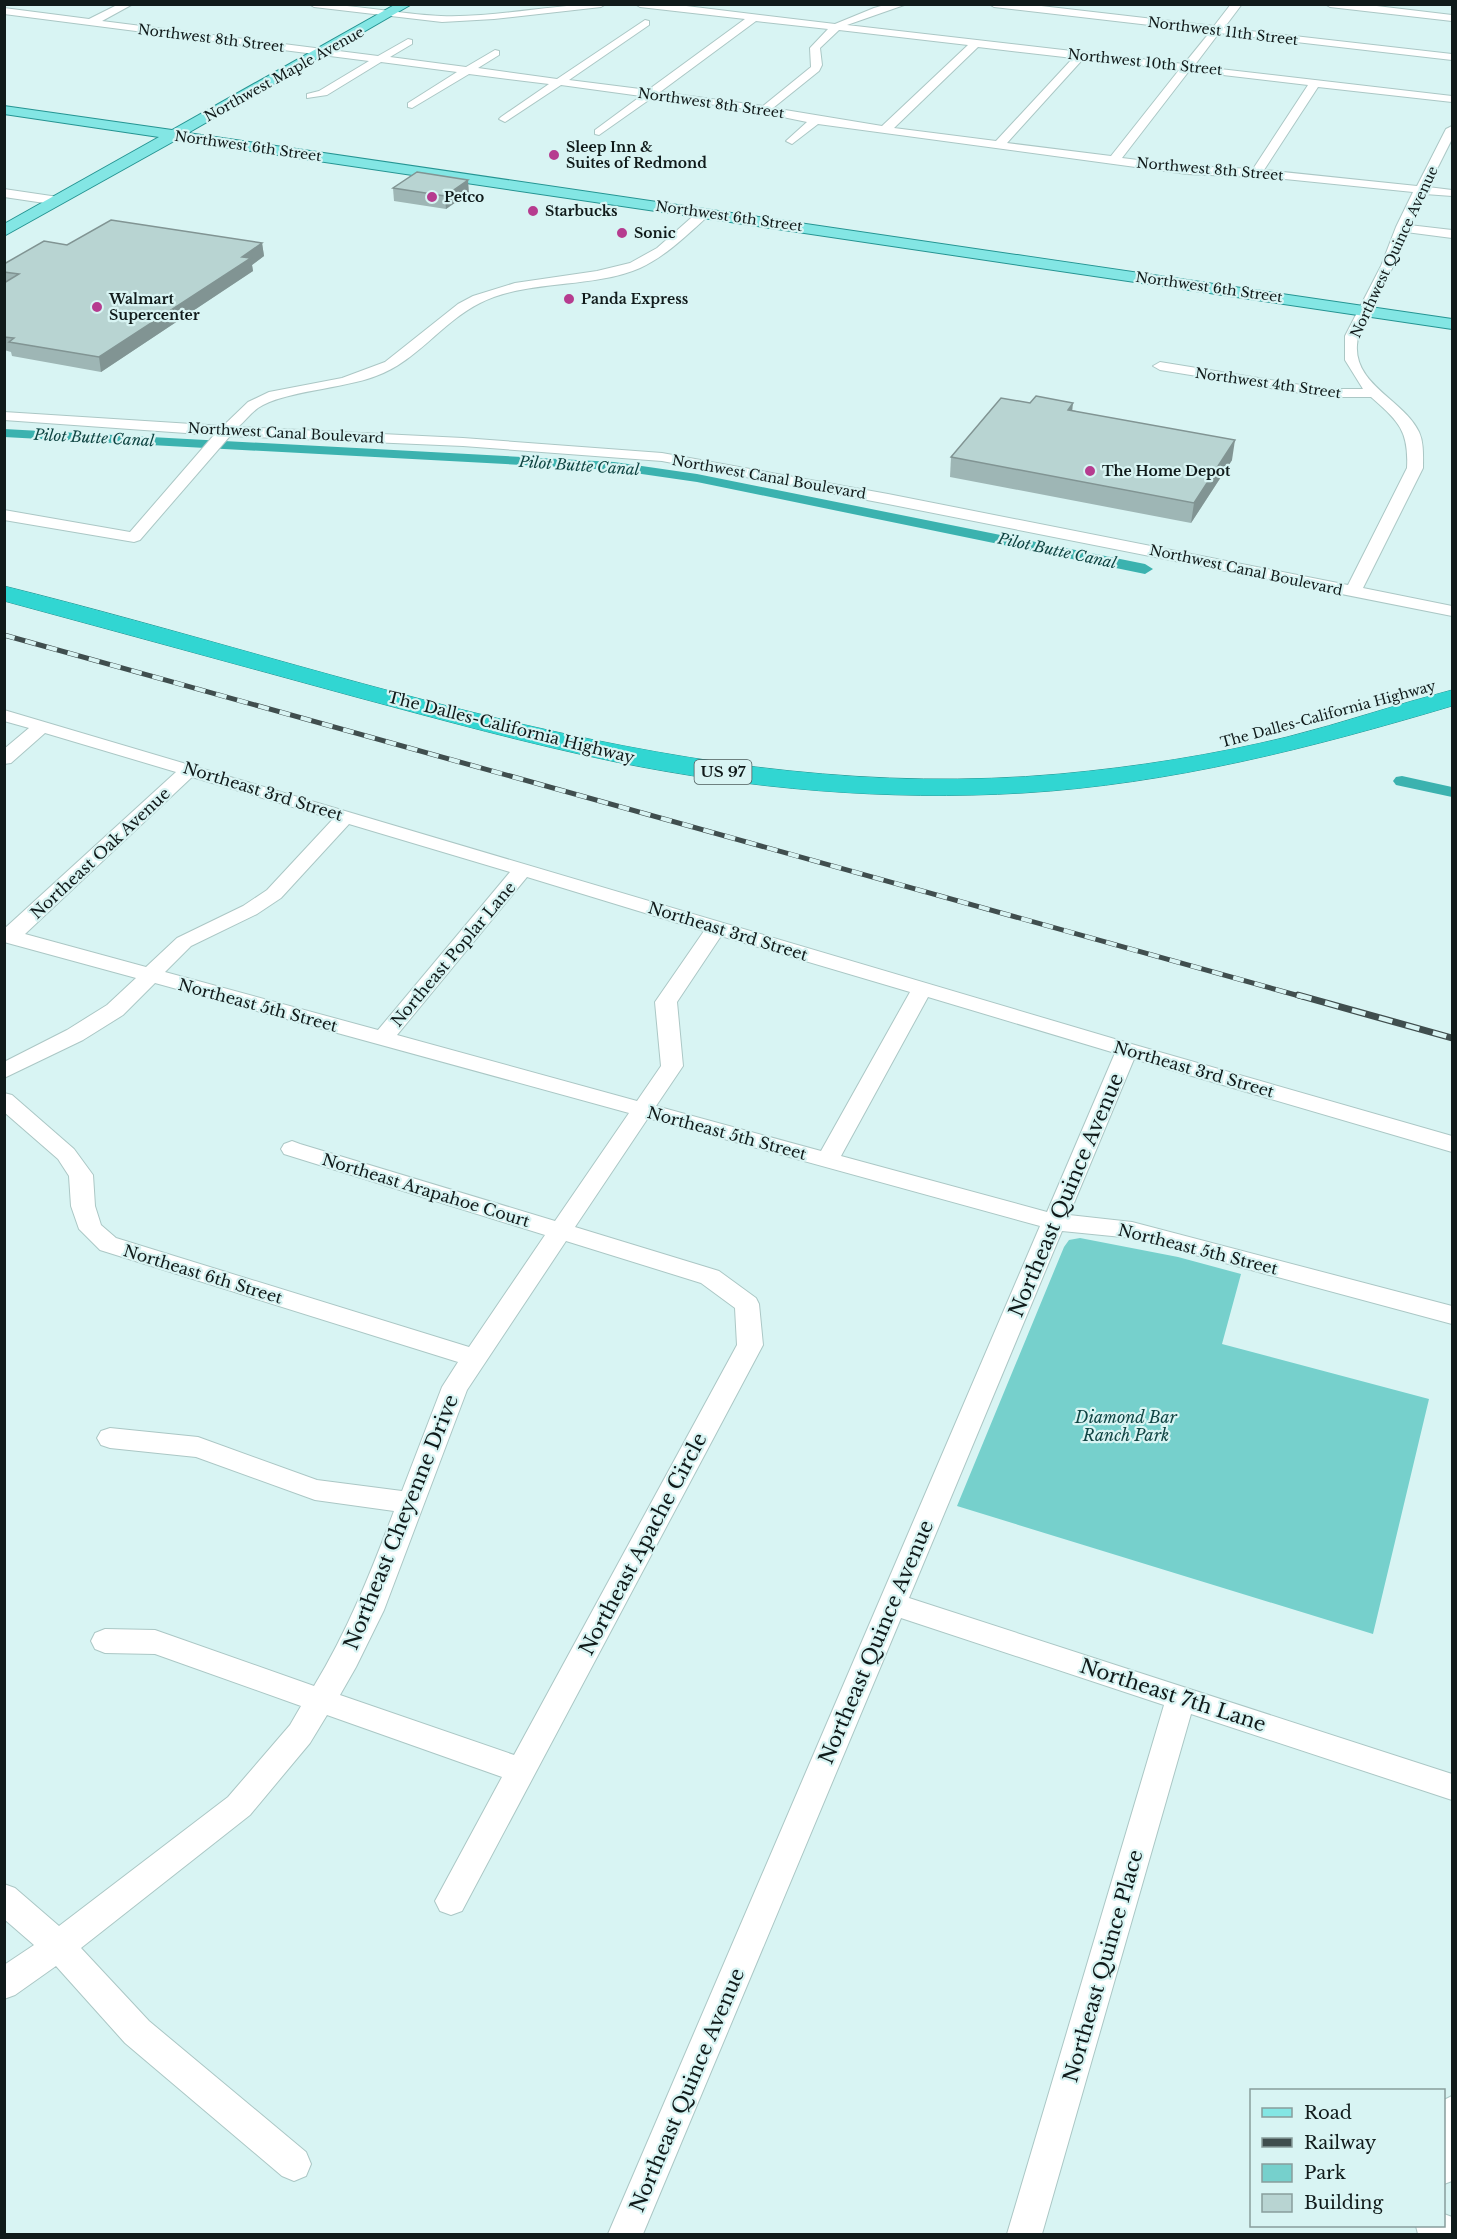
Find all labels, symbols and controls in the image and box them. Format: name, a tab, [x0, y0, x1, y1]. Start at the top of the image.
street label: Northwest 11th Street	[1147, 13, 1300, 49]
street label: Northwest 8th Street	[137, 20, 286, 56]
street label: Northwest Maple Avenue	[201, 23, 367, 125]
street label: Northwest 10th Street	[1067, 45, 1224, 79]
street label: Northwest 8th Street	[637, 84, 786, 122]
street label: Northwest 6th Street	[173, 127, 323, 165]
place label: Sleep Inn & Suites of Redmond	[566, 138, 707, 172]
marker: Sleep Inn & Suites of Redmond	[547, 148, 561, 162]
street label: Northwest 8th Street	[1136, 154, 1285, 184]
street label: Northwest Quince Avenue	[1346, 163, 1442, 341]
place label: Petco	[444, 188, 484, 206]
marker: Petco	[425, 190, 439, 204]
street label: Northwest 6th Street	[654, 197, 804, 235]
place label: Starbucks	[545, 202, 618, 220]
marker: Starbucks	[526, 204, 540, 218]
place label: Sonic	[634, 224, 676, 242]
marker: Sonic	[615, 226, 629, 240]
street label: Northwest 6th Street	[1134, 268, 1284, 306]
place label: Walmart Supercenter	[108, 290, 200, 324]
place label: Panda Express	[581, 290, 689, 308]
marker: Panda Express	[562, 292, 576, 306]
marker: Walmart Supercenter	[90, 300, 104, 314]
street label: Northwest 4th Street	[1194, 364, 1343, 402]
street label: Northwest Canal Boulevard	[187, 419, 385, 447]
water label: Pilot Butte Canal	[32, 425, 155, 450]
street label: Northwest Canal Boulevard	[671, 451, 868, 503]
water label: Pilot Butte Canal	[517, 452, 640, 479]
place label: The Home Depot	[1102, 462, 1231, 480]
marker: The Home Depot	[1083, 464, 1097, 478]
water label: Pilot Butte Canal	[995, 528, 1118, 572]
street label: Northwest Canal Boulevard	[1148, 541, 1345, 599]
street label: The Dalles-California Highway	[1218, 677, 1438, 751]
street label: The Dalles-California Highway	[385, 687, 637, 768]
street label: Northeast 3rd Street	[181, 757, 345, 825]
road number: US 97	[694, 760, 752, 784]
street label: Northeast Oak Avenue	[26, 783, 174, 923]
street label: Northeast Poplar Lane	[386, 877, 520, 1031]
street label: Northeast 3rd Street	[646, 897, 810, 965]
street label: Northeast 5th Street	[176, 974, 340, 1036]
street label: Northeast 3rd Street	[1112, 1037, 1276, 1101]
street label: Northeast Quince Avenue	[1004, 1069, 1128, 1321]
street label: Northeast 5th Street	[645, 1102, 809, 1164]
street label: Northeast Arapahoe Court	[320, 1149, 532, 1231]
street label: Northeast 5th Street	[1116, 1219, 1280, 1279]
street label: Northeast 6th Street	[121, 1240, 285, 1308]
street label: Northeast Cheyenne Drive	[339, 1391, 463, 1653]
park label: Diamond Bar Ranch Park	[1074, 1407, 1178, 1445]
street label: Northeast Apache Circle	[574, 1429, 712, 1659]
street label: Northeast Quince Avenue	[814, 1516, 938, 1768]
street label: Northeast 7th Lane	[1077, 1654, 1269, 1736]
street label: Northeast Quince Place	[1058, 1847, 1148, 2085]
street label: Northeast Quince Avenue	[625, 1964, 749, 2216]
legend	[1250, 2089, 1445, 2227]
text: Road	[1304, 2102, 1352, 2124]
text: Railway	[1304, 2132, 1377, 2154]
text: Park	[1304, 2162, 1346, 2184]
text: Building	[1304, 2192, 1383, 2214]

